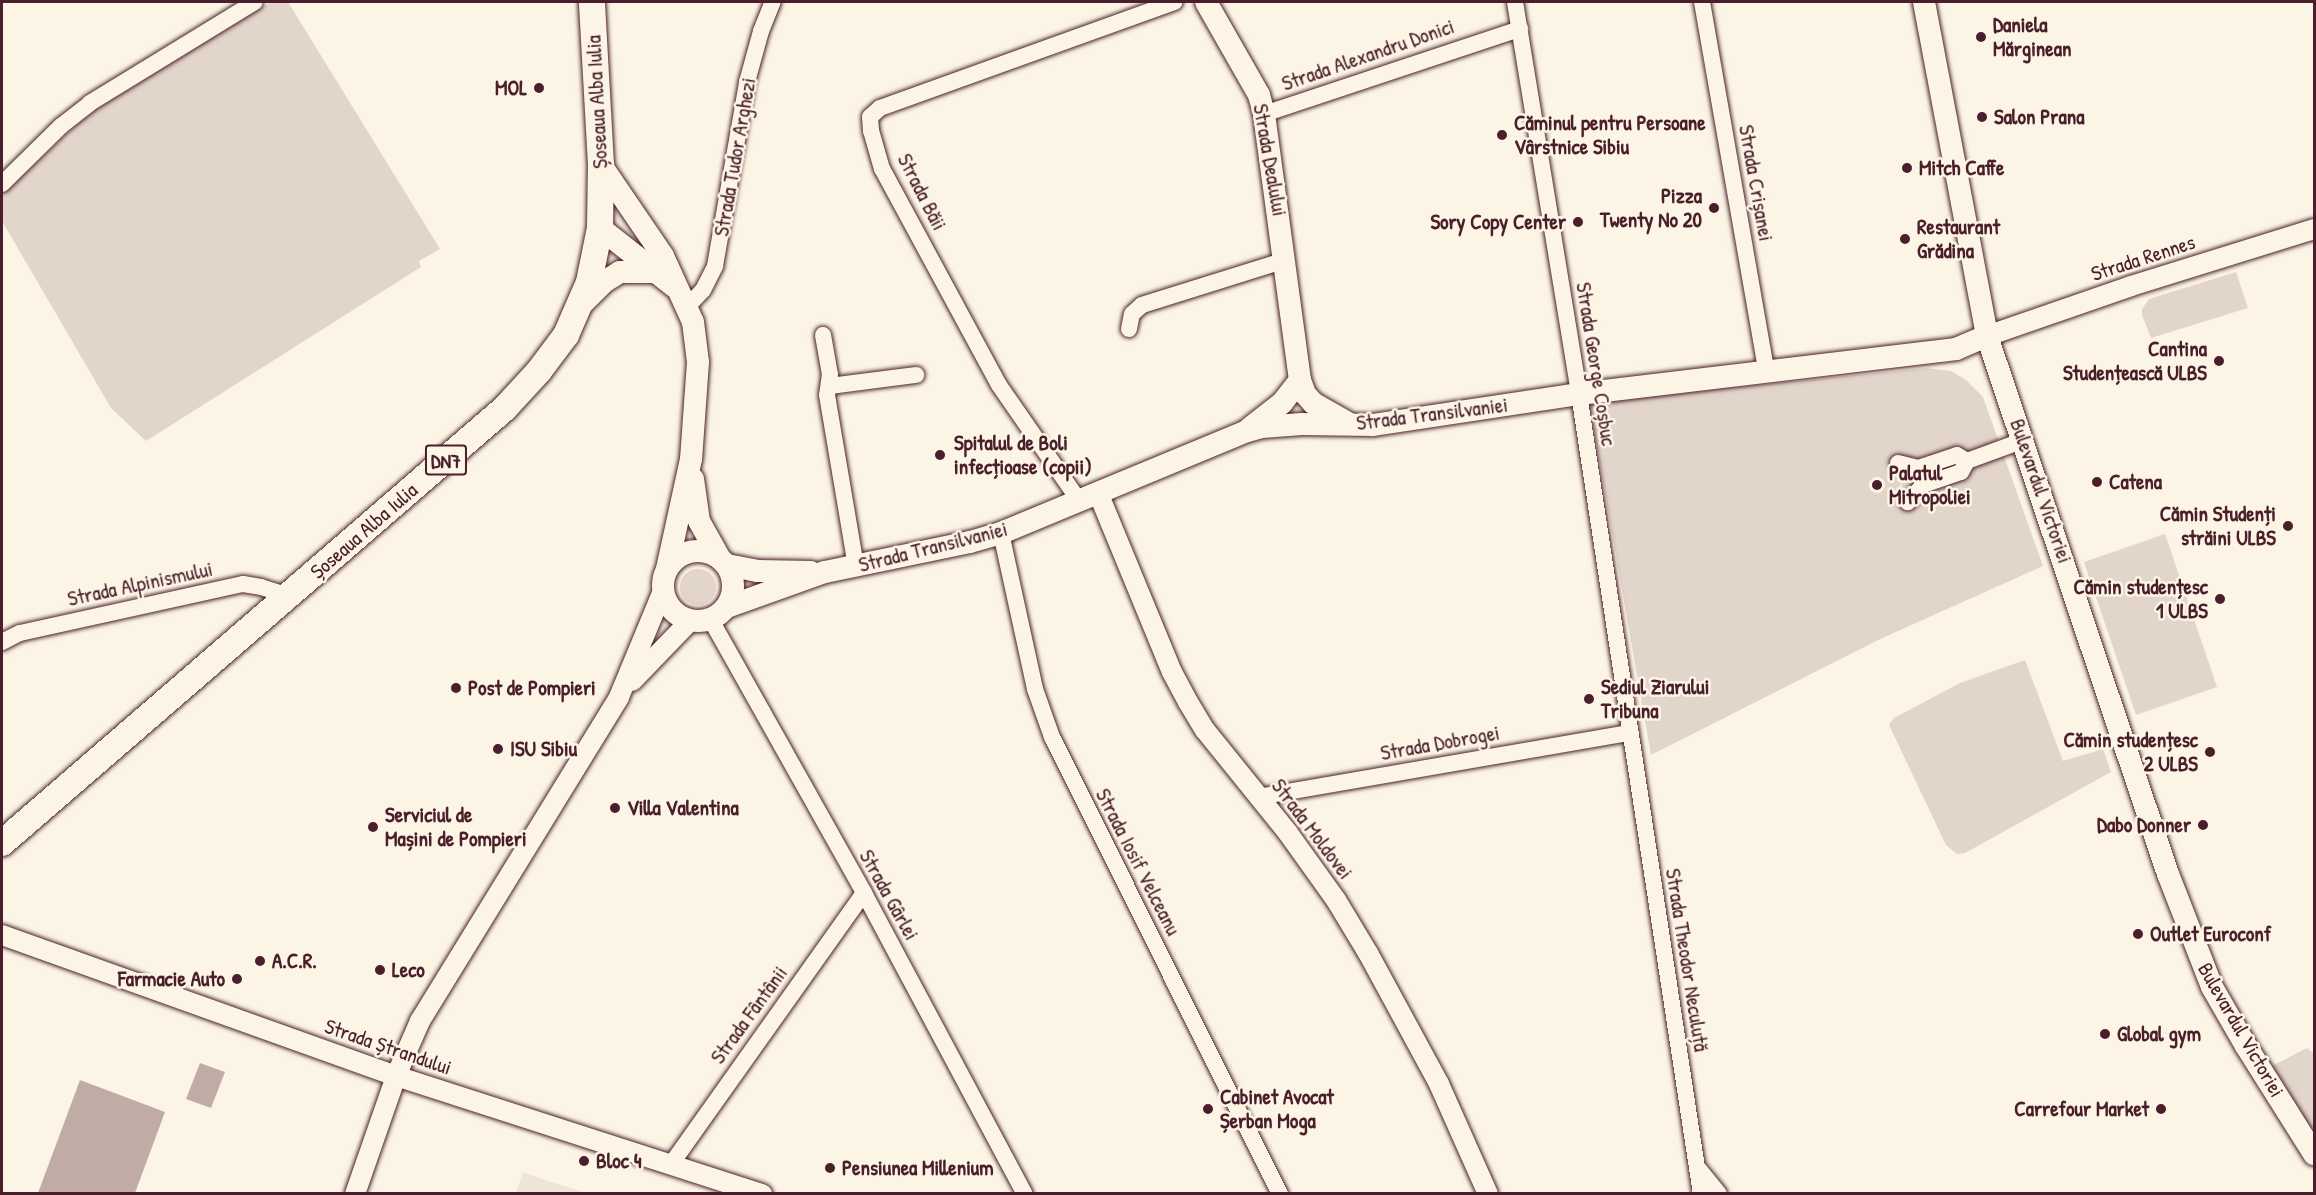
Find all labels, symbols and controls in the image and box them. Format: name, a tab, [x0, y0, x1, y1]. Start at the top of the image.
place label: Daniela Mărginean	[1993, 12, 2071, 62]
street label: Strada Alexandru Donici	[1278, 14, 1458, 96]
marker: Daniela Mărginean	[1974, 30, 1988, 44]
street label: Șoseaua Alba Iulia	[581, 35, 613, 169]
place label: MOL	[495, 75, 527, 101]
street label: Strada Tudor Arghezi	[709, 76, 761, 238]
marker: MOL	[532, 81, 546, 95]
street label: Strada Dealului	[1248, 102, 1292, 218]
place label: Salon Prana	[1994, 104, 2084, 130]
place label: Căminul pentru Persoane Vârstnice Sibiu	[1514, 110, 1706, 160]
marker: Salon Prana	[1975, 110, 1989, 124]
street label: Strada Crișanei	[1733, 123, 1779, 243]
marker: Căminul pentru Persoane Vârstnice Sibiu	[1495, 128, 1509, 142]
street label: Strada Băii	[892, 149, 952, 235]
place label: Mitch Caffe	[1919, 155, 2004, 181]
marker: Mitch Caffe	[1900, 161, 1914, 175]
place label: Pizza Twenty No 20	[1600, 183, 1702, 233]
marker: Pizza Twenty No 20	[1707, 201, 1721, 215]
place label: Sory Copy Center	[1430, 209, 1566, 235]
place label: Restaurant Grădina	[1917, 214, 2000, 264]
marker: Sory Copy Center	[1571, 215, 1585, 229]
street label: Strada Rennes	[2088, 229, 2198, 287]
marker: Restaurant Grădina	[1898, 232, 1912, 246]
street label: Strada George Coșbuc	[1571, 280, 1621, 448]
place label: Cantina Studențească ULBS	[2063, 336, 2207, 386]
marker: Cantina Studențească ULBS	[2212, 354, 2226, 368]
street label: Strada Transilvaniei	[1355, 392, 1509, 436]
street label: Bulevardul Victoriei	[2005, 416, 2077, 566]
place label: Spitalul de Boli infecțioase (copii)	[954, 430, 1092, 480]
road number: DN7	[424, 443, 468, 477]
marker: Spitalul de Boli infecțioase (copii)	[931, 446, 949, 464]
place label: Palatul Mitropoliei	[1889, 460, 1971, 510]
place label: Catena	[2109, 469, 2162, 495]
marker: Catena	[2090, 475, 2104, 489]
street label: Șoseaua Alba Iulia	[305, 478, 423, 584]
marker: Palatul Mitropoliei	[1870, 478, 1884, 492]
place label: Cămin Studenți străini ULBS	[2160, 501, 2276, 551]
street label: Strada Transilvaniei	[856, 516, 1010, 578]
marker: Cămin Studenți străini ULBS	[2281, 519, 2295, 533]
street label: Strada Alpinismului	[65, 556, 215, 612]
place label: Cămin studențesc 1 ULBS	[2073, 574, 2208, 624]
marker: Cămin studențesc 1 ULBS	[2213, 592, 2227, 606]
place label: Sediul Ziarului Tribuna	[1601, 674, 1709, 724]
place label: Post de Pompieri	[468, 675, 596, 701]
marker: Post de Pompieri	[449, 681, 463, 695]
marker: Sediul Ziarului Tribuna	[1582, 692, 1596, 706]
street label: Strada Dobrogei	[1378, 720, 1502, 766]
place label: Cămin studențesc 2 ULBS	[2063, 727, 2198, 777]
place label: ISU Sibiu	[510, 736, 577, 762]
marker: ISU Sibiu	[491, 742, 505, 756]
marker: Cămin studențesc 2 ULBS	[2203, 745, 2217, 759]
street label: Strada Moldovei	[1266, 774, 1358, 884]
street label: Strada Iosif Velceanu	[1090, 784, 1186, 940]
place label: Villa Valentina	[627, 795, 739, 821]
marker: Villa Valentina	[608, 801, 622, 815]
place label: Serviciul de Mașini de Pompieri	[385, 802, 527, 852]
place label: Dabo Donner	[2097, 812, 2191, 838]
marker: Dabo Donner	[2196, 818, 2210, 832]
marker: Serviciul de Mașini de Pompieri	[366, 820, 380, 834]
street label: Strada Gârlei	[854, 845, 924, 945]
street label: Strada Theodor Neculuță	[1660, 867, 1714, 1053]
place label: Outlet Euroconf	[2150, 921, 2271, 947]
marker: Outlet Euroconf	[2131, 927, 2145, 941]
place label: A.C.R.	[272, 948, 317, 974]
marker: A.C.R.	[253, 954, 267, 968]
place label: Leco	[392, 957, 425, 983]
street label: Bulevardul Victoriei	[2192, 958, 2290, 1102]
street label: Strada Fântânii	[705, 961, 793, 1069]
marker: Leco	[373, 963, 387, 977]
place label: Farmacie Auto	[118, 966, 225, 992]
marker: Farmacie Auto	[230, 972, 244, 986]
street label: Strada Ștrandului	[321, 1014, 455, 1080]
place label: Global gym	[2117, 1021, 2201, 1047]
marker: Global gym	[2098, 1027, 2112, 1041]
place label: Cabinet Avocat Șerban Moga	[1220, 1084, 1334, 1134]
place label: Carrefour Market	[2014, 1096, 2149, 1122]
marker: Cabinet Avocat Șerban Moga	[1201, 1102, 1215, 1116]
marker: Carrefour Market	[2154, 1102, 2168, 1116]
place label: Bloc 4	[596, 1148, 642, 1174]
marker: Bloc 4	[577, 1154, 591, 1168]
place label: Pensiunea Millenium	[842, 1155, 994, 1181]
marker: Pensiunea Millenium	[823, 1161, 837, 1175]

